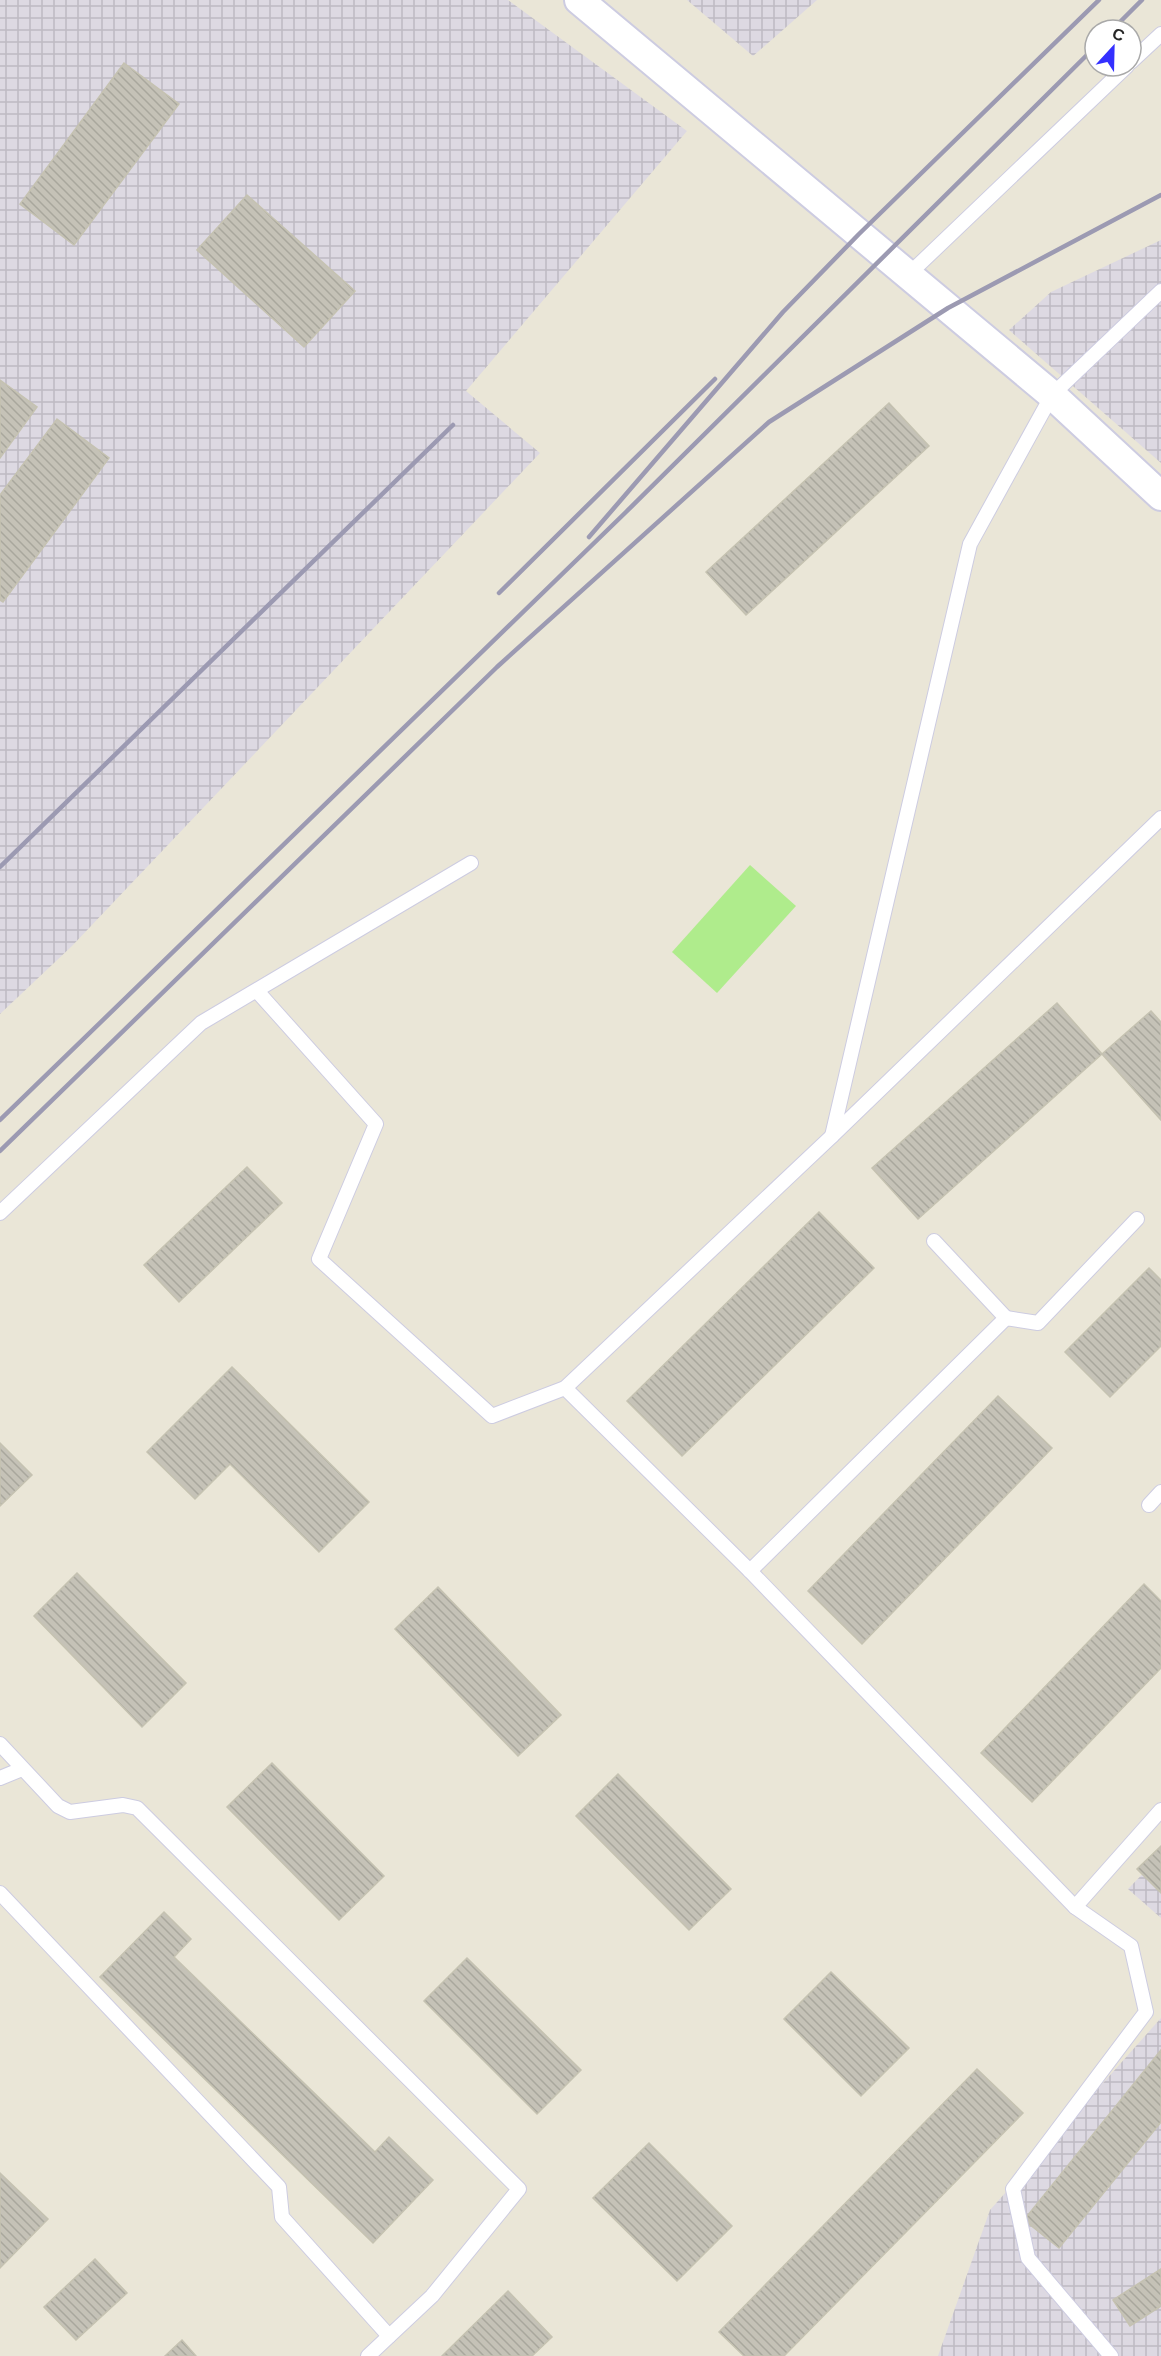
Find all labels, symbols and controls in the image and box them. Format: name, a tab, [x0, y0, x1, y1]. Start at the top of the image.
north arrow	[1083, 18, 1143, 78]
text: С	[1110, 25, 1127, 45]

